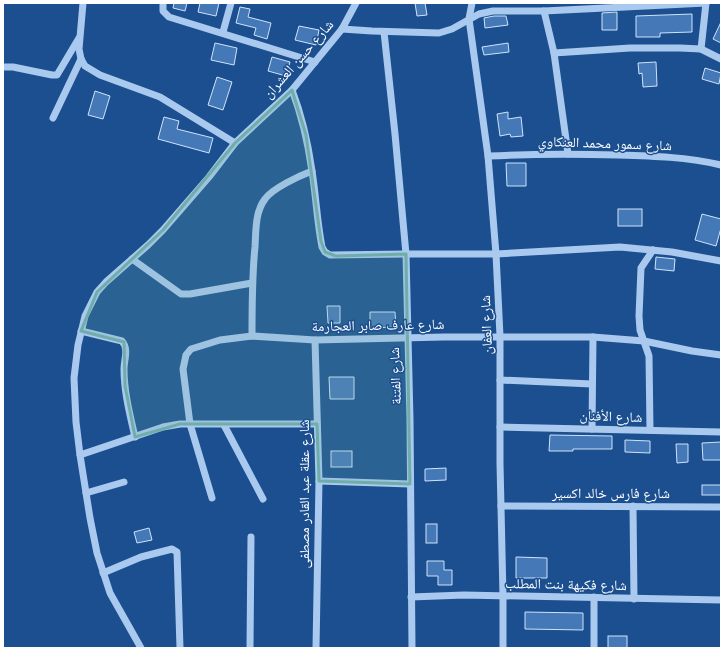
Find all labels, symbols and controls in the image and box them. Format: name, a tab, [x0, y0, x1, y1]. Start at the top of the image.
street label: شارع حسن العشران	[259, 16, 338, 103]
street label: شارع سمور محمد العنكاوي	[538, 132, 672, 157]
street label: شارع العفان	[476, 295, 497, 355]
street label: شارع عارف صابر العجارمة	[312, 315, 444, 336]
street label: شارع الفتنة	[385, 347, 406, 405]
street label: شارع الأفنان	[579, 406, 643, 427]
street label: شارع عقلة عبد القادر مصطفى	[295, 420, 314, 568]
street label: شارع فارس خالد اكسير	[551, 484, 670, 503]
street label: شارع فكيهة بنت المطلب	[505, 574, 627, 595]

